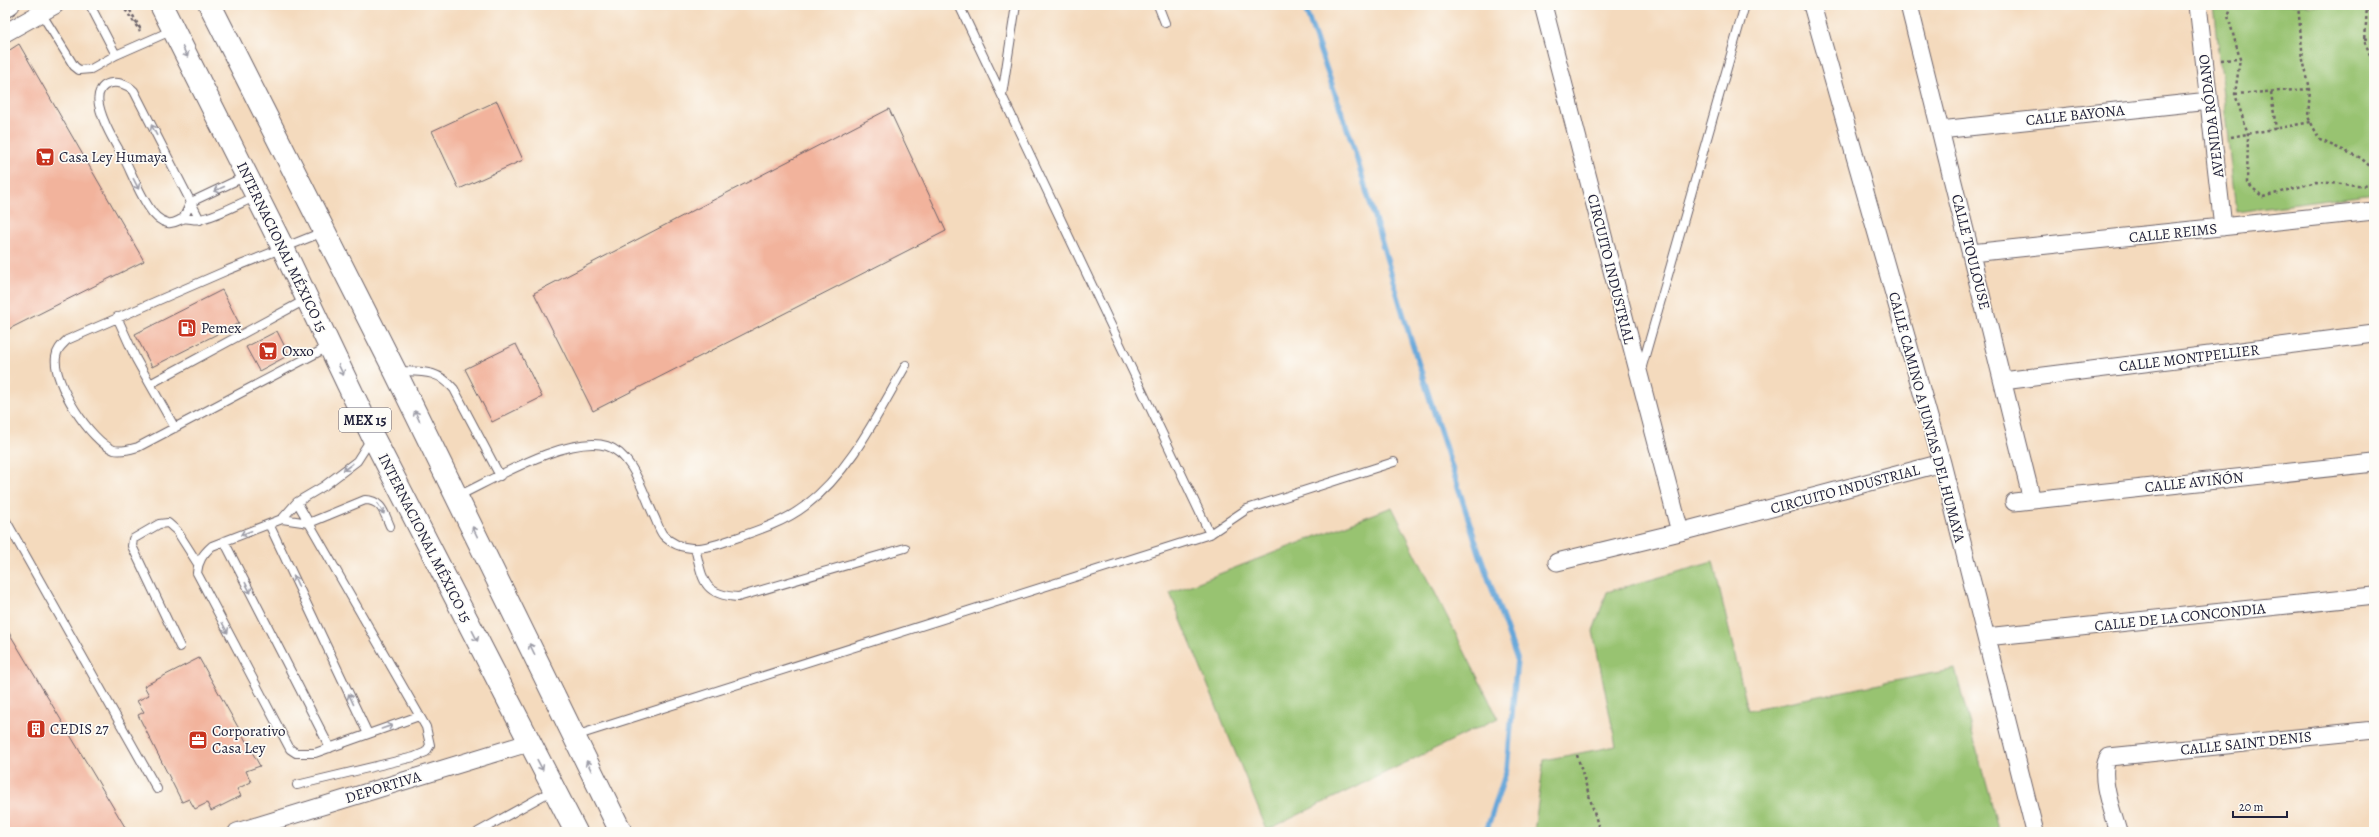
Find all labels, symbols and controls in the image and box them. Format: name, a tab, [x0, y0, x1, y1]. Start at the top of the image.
one-way arrow	[182, 46, 189, 58]
street label: AVENIDA RÓDANO	[2194, 53, 2229, 180]
street label: CALLE BAYONA	[2025, 100, 2126, 130]
one-way arrow	[150, 124, 157, 136]
supermarket icon: Casa Ley Humaya	[34, 146, 56, 168]
place label: Casa Ley Humaya	[59, 147, 167, 167]
street label: INTERNACIONAL MÉXICO 15	[232, 158, 332, 336]
one-way arrow	[133, 178, 141, 190]
one-way arrow	[213, 186, 225, 193]
street label: CIRCUITO INDUSTRIAL	[1583, 192, 1639, 346]
street label: CALLE TOULOUSE	[1947, 192, 1995, 312]
street label: CALLE REIMS	[2128, 218, 2218, 248]
street label: CALLE CAMINO A JUNTAS DEL HUMAYA	[1884, 290, 1970, 545]
fuel station icon: Pemex	[176, 317, 198, 339]
place label: Pemex	[201, 318, 241, 338]
street label: CALLE MONTPELLIER	[2118, 339, 2261, 377]
supermarket icon: Oxxo	[257, 340, 279, 362]
place label: Oxxo	[282, 341, 314, 361]
one-way arrow	[338, 364, 345, 376]
road number: MEX 15	[339, 408, 391, 432]
one-way arrow	[413, 410, 420, 422]
street label: INTERNACIONAL MÉXICO 15	[374, 450, 476, 626]
street label: CIRCUITO INDUSTRIAL	[1768, 459, 1922, 519]
one-way arrow	[343, 463, 354, 471]
street label: CALLE AVIÑÓN	[2144, 467, 2245, 497]
one-way arrow	[378, 503, 386, 515]
one-way arrow	[471, 527, 478, 539]
one-way arrow	[240, 529, 252, 537]
one-way arrow	[292, 575, 299, 587]
one-way arrow	[245, 582, 252, 594]
street label: CALLE DE LA CONCONDIA	[2093, 598, 2267, 636]
one-way arrow	[222, 622, 229, 634]
one-way arrow	[472, 630, 479, 642]
one-way arrow	[528, 643, 535, 655]
one-way arrow	[347, 693, 354, 705]
building icon: CEDIS 27	[25, 718, 47, 740]
place label: CEDIS 27	[50, 719, 109, 739]
place label: Corporativo Casa Ley	[212, 721, 285, 758]
one-way arrow	[381, 723, 393, 731]
street label: CALLE SAINT DENIS	[2179, 726, 2313, 760]
office icon: Corporativo Casa Ley	[187, 729, 209, 751]
one-way arrow	[537, 758, 544, 770]
one-way arrow	[585, 760, 592, 772]
street label: DEPORTIVA	[343, 766, 423, 808]
scale bar	[2233, 793, 2287, 819]
text: 20 m	[2239, 799, 2263, 815]

